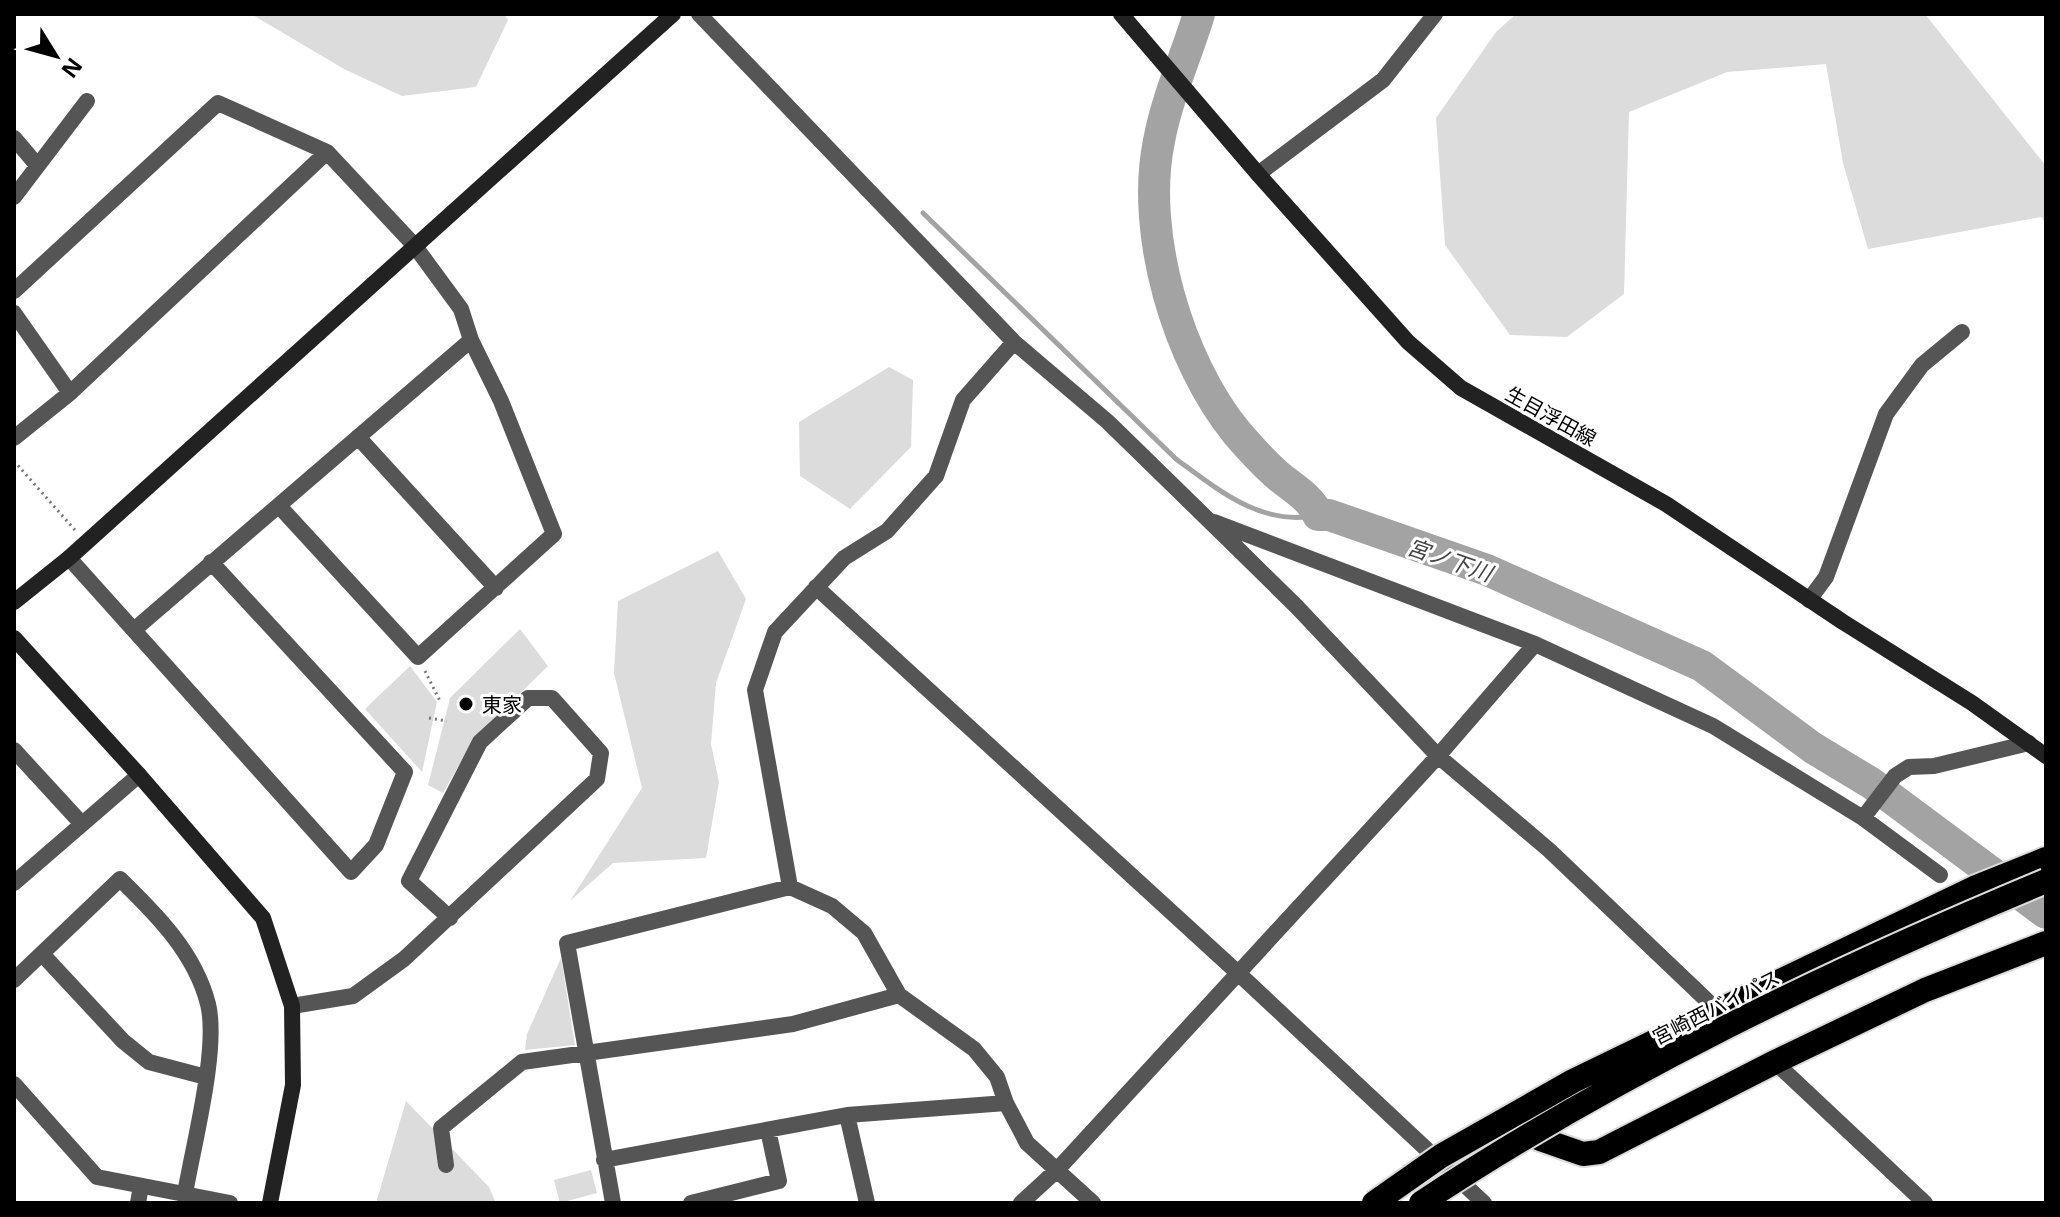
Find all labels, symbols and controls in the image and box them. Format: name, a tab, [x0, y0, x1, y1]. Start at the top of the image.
north arrow	[16, 16, 96, 96]
text: N	[55, 52, 90, 85]
street label: 生目浮田線	[1501, 380, 1601, 452]
water label: 宮ノ下川	[1404, 530, 1498, 588]
place label: 東家	[482, 691, 522, 718]
marker: 東家	[457, 695, 475, 713]
street label: 宮崎西バイパス	[1648, 963, 1784, 1051]

